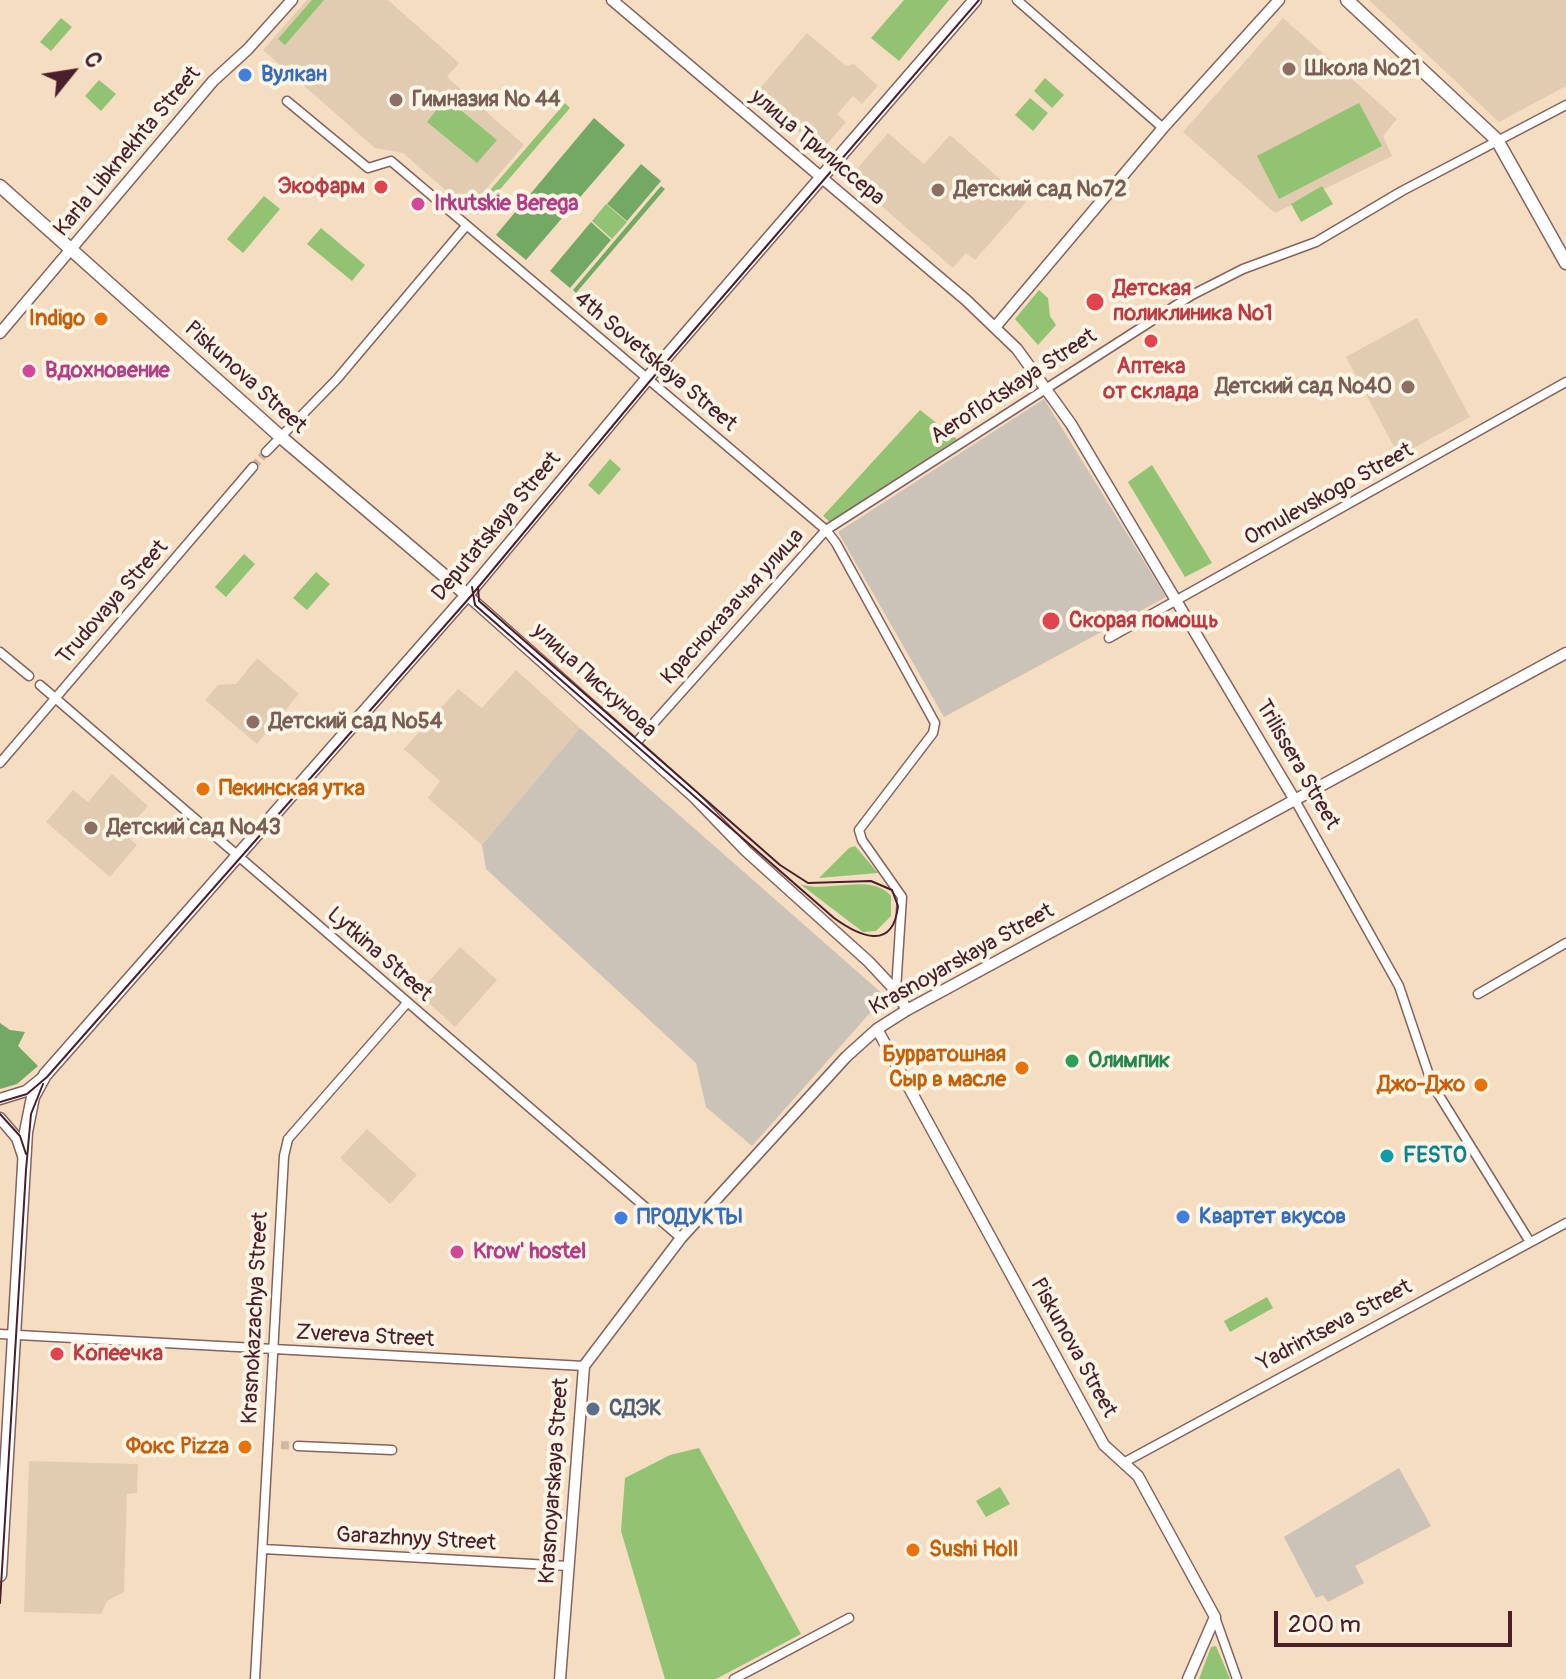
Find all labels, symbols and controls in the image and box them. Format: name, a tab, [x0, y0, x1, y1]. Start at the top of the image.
north arrow	[32, 32, 112, 112]
text: С	[77, 47, 108, 73]
place label: Школа №21	[1305, 56, 1420, 82]
marker: Школа №21	[1280, 60, 1298, 78]
street label: Karla Libknekhta Street	[49, 61, 207, 243]
place label: Вулкан	[261, 62, 327, 88]
marker: Вулкан	[236, 66, 254, 84]
street label: улица Трилиссера	[745, 84, 889, 212]
place label: Гимназия № 44	[412, 87, 561, 113]
marker: Гимназия № 44	[387, 91, 405, 109]
place label: Экофарм	[278, 174, 365, 200]
place label: Детский сад №72	[954, 177, 1127, 203]
marker: Экофарм	[372, 178, 390, 196]
marker: Детский сад №72	[929, 181, 947, 199]
place label: Irkutskie Berega	[434, 191, 579, 217]
marker: Irkutskie Berega	[409, 195, 427, 213]
place label: Детская поликлиника №1	[1113, 276, 1272, 328]
street label: 4th Sovetskaya Street	[568, 286, 742, 438]
marker: Детская поликлиника №1	[1084, 291, 1106, 313]
place label: Indigo	[29, 306, 85, 332]
marker: Indigo	[92, 310, 110, 328]
street label: Piskunova Street	[178, 316, 312, 440]
street label: Aeroflotskaya Street	[926, 324, 1102, 450]
marker: Аптека от склада	[1142, 332, 1160, 350]
place label: Аптека от склада	[1103, 354, 1199, 406]
place label: Вдохновение	[45, 358, 170, 384]
marker: Вдохновение	[20, 362, 38, 380]
place label: Детский сад №40	[1215, 374, 1392, 400]
marker: Детский сад №40	[1399, 378, 1417, 396]
street label: Omulevskogo Street	[1240, 438, 1418, 552]
street label: Deputatskaya Street	[427, 447, 567, 607]
street label: Красноказачья улица	[656, 524, 810, 690]
street label: Trudovaya Street	[52, 535, 174, 671]
place label: Скорая помощь	[1069, 608, 1219, 634]
marker: Скорая помощь	[1040, 610, 1062, 632]
street label: улица Пискунова	[526, 618, 662, 744]
street label: Trilissera Street	[1249, 695, 1345, 835]
place label: Детский сад №54	[269, 709, 442, 735]
marker: Детский сад №54	[244, 713, 262, 731]
place label: Пекинская утка	[219, 776, 365, 802]
marker: Пекинская утка	[194, 780, 212, 798]
place label: Детский сад №43	[107, 815, 281, 841]
marker: Детский сад №43	[82, 819, 100, 837]
street label: Krasnoyarskaya Street	[865, 898, 1059, 1022]
street label: Lytkina Street	[321, 902, 437, 1008]
place label: Бурратошная Сыр в масле	[882, 1042, 1006, 1094]
place label: Олимпик	[1088, 1048, 1170, 1074]
marker: Олимпик	[1063, 1052, 1081, 1070]
marker: Бурратошная Сыр в масле	[1013, 1059, 1031, 1077]
place label: Джо-Джо	[1377, 1072, 1465, 1098]
marker: Джо-Джо	[1472, 1076, 1490, 1094]
place label: FESTO	[1403, 1143, 1467, 1169]
marker: FESTO	[1378, 1147, 1396, 1165]
place label: Квартет вкусов	[1199, 1204, 1346, 1230]
place label: ПРОДУКТЫ	[637, 1205, 742, 1231]
marker: Квартет вкусов	[1174, 1208, 1192, 1226]
marker: ПРОДУКТЫ	[612, 1209, 630, 1227]
street label: Krasnokazachya Street	[237, 1211, 275, 1425]
place label: Krow' hostel	[473, 1239, 586, 1265]
marker: Krow' hostel	[448, 1243, 466, 1261]
street label: Piskunova Street	[1024, 1274, 1122, 1422]
street label: Yadrintseva Street	[1253, 1274, 1417, 1378]
street label: Zvereva Street	[295, 1320, 435, 1354]
place label: Копеечка	[73, 1341, 163, 1367]
marker: Копеечка	[48, 1345, 66, 1363]
street label: Krasnoyarskaya Street	[535, 1377, 575, 1585]
place label: СДЭК	[609, 1396, 662, 1422]
marker: СДЭК	[584, 1400, 602, 1418]
place label: Фокс Pizza	[126, 1434, 229, 1460]
marker: Фокс Pizza	[236, 1438, 254, 1456]
street label: Garazhnyy Street	[335, 1523, 497, 1557]
place label: Sushi Holl	[929, 1537, 1018, 1563]
marker: Sushi Holl	[904, 1541, 922, 1559]
scale bar	[1278, 1595, 1516, 1645]
text: 200 m	[1288, 1610, 1361, 1639]

